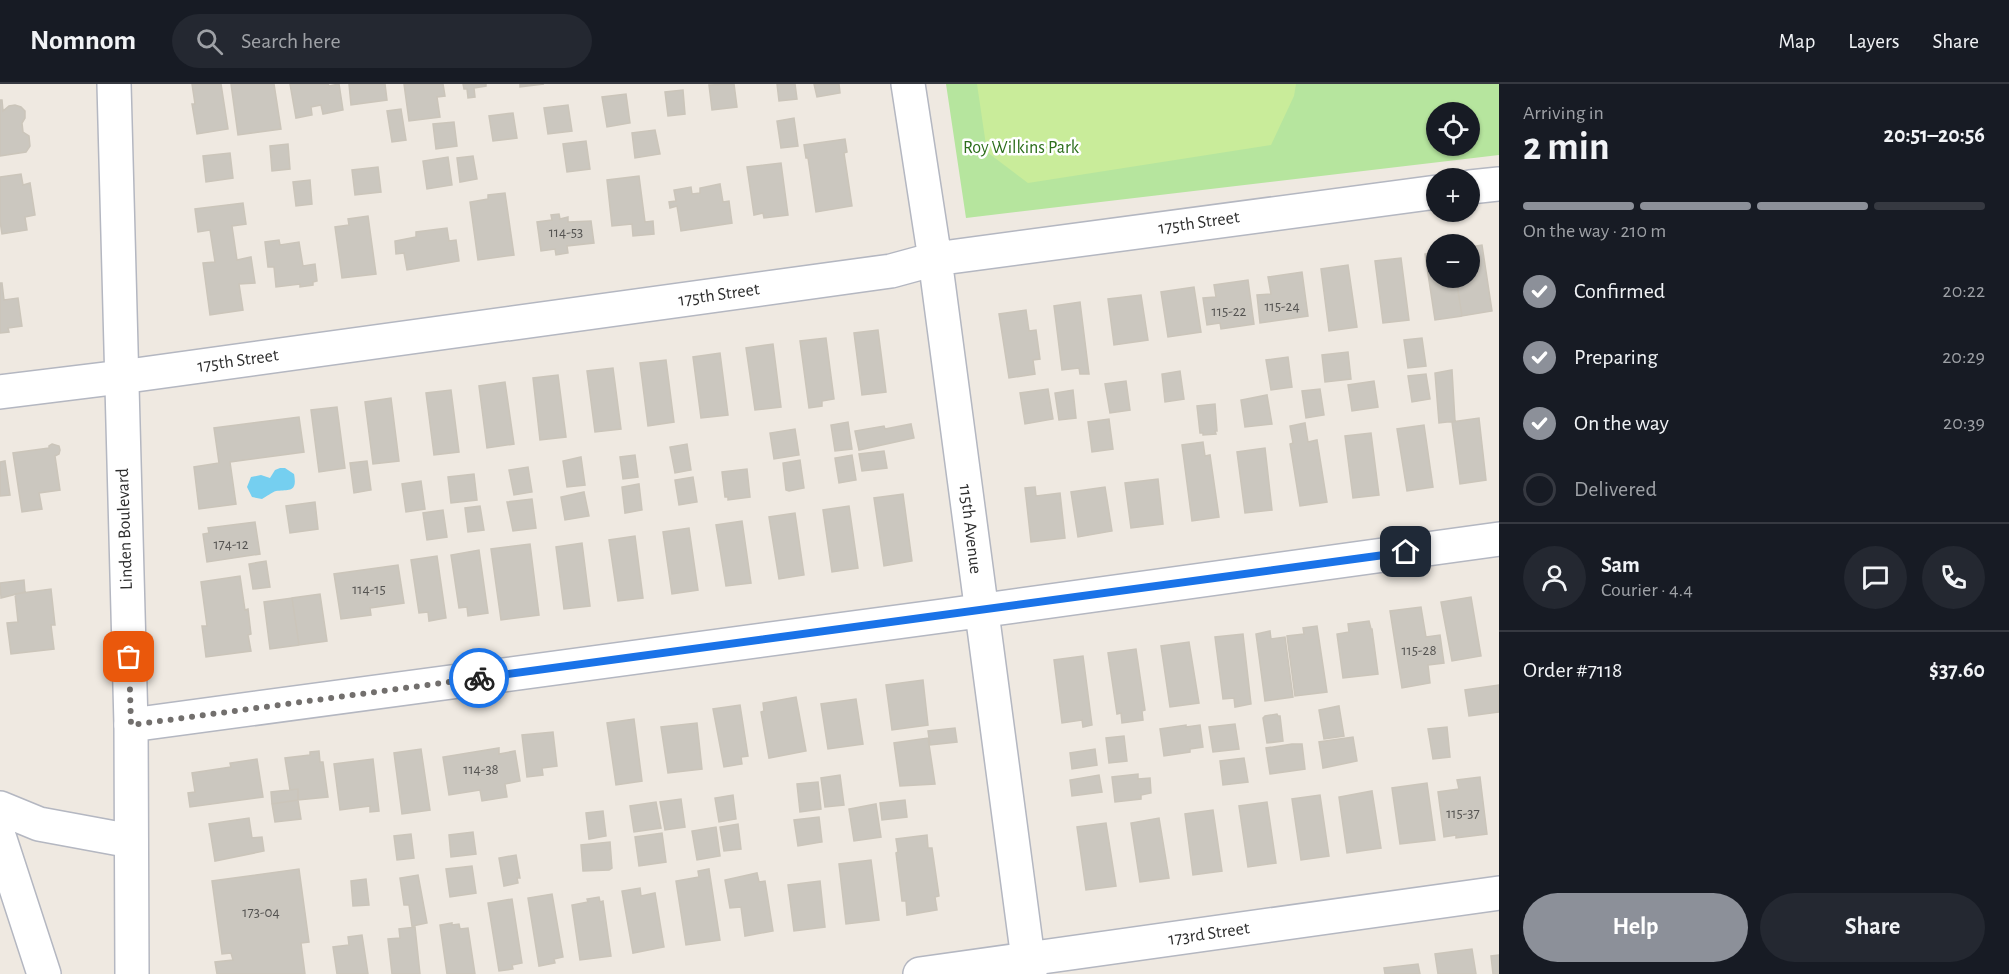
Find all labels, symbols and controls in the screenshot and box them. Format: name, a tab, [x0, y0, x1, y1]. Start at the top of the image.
search box	[172, 14, 592, 68]
icon: search	[193, 25, 226, 58]
text: Nomnom	[30, 27, 136, 55]
text: Search here	[241, 30, 341, 52]
text: Map	[1779, 31, 1815, 52]
text: Layers	[1848, 31, 1899, 52]
text: Share	[1932, 31, 1979, 52]
map controls	[1426, 102, 1480, 288]
button: locate	[1426, 102, 1480, 156]
text: Arriving in	[1523, 103, 1604, 123]
text: 20:51–20:56	[1884, 124, 1985, 146]
text: 2 min	[1523, 128, 1610, 167]
park label: Roy Wilkins Park	[963, 139, 1080, 157]
button: +	[1426, 168, 1480, 222]
street label: 175th Street	[1157, 208, 1241, 238]
text: On the way · 210 m	[1523, 221, 1666, 241]
house number: 114-53	[549, 225, 583, 240]
button: −	[1426, 234, 1480, 288]
icon: check	[1523, 275, 1556, 308]
street label: 175th Street	[677, 280, 761, 310]
text: Confirmed	[1574, 280, 1665, 302]
text: 20:22	[1943, 281, 1985, 301]
house number: 115-24	[1264, 299, 1300, 314]
house number: 115-22	[1212, 304, 1247, 319]
icon: check	[1523, 341, 1556, 374]
street label: 175th Street	[196, 346, 280, 376]
text: Preparing	[1574, 346, 1658, 368]
text: 20:29	[1942, 347, 1985, 367]
icon: check	[1523, 407, 1556, 440]
text: On the way	[1574, 412, 1669, 434]
text: 20:39	[1943, 413, 1985, 433]
street label: Linden Boulevard	[114, 468, 136, 590]
text: Delivered	[1574, 478, 1657, 500]
street label: 115th Avenue	[956, 483, 984, 575]
pin	[1380, 526, 1431, 577]
icon: home	[1389, 535, 1422, 568]
house number: 174-12	[213, 537, 249, 552]
button: person	[1523, 546, 1586, 609]
button: chat	[1844, 546, 1907, 609]
button: phone	[1922, 546, 1985, 609]
text: Sam	[1601, 554, 1640, 576]
text: Courier · 4.4	[1601, 580, 1693, 600]
house number: 114-15	[352, 582, 386, 597]
pin	[103, 631, 154, 682]
icon: bag	[112, 640, 145, 673]
house number: 115-28	[1401, 643, 1437, 658]
courier	[449, 648, 509, 708]
text: Order #7118	[1523, 659, 1622, 681]
text: $37.60	[1929, 659, 1985, 681]
icon: bike	[463, 662, 496, 695]
house number: 114-38	[463, 762, 499, 777]
house number: 115-37	[1446, 806, 1480, 821]
button: Help	[1523, 893, 1748, 962]
button: Share	[1760, 893, 1985, 962]
house number: 173-04	[242, 905, 280, 920]
street label: 173rd Street	[1167, 919, 1251, 949]

